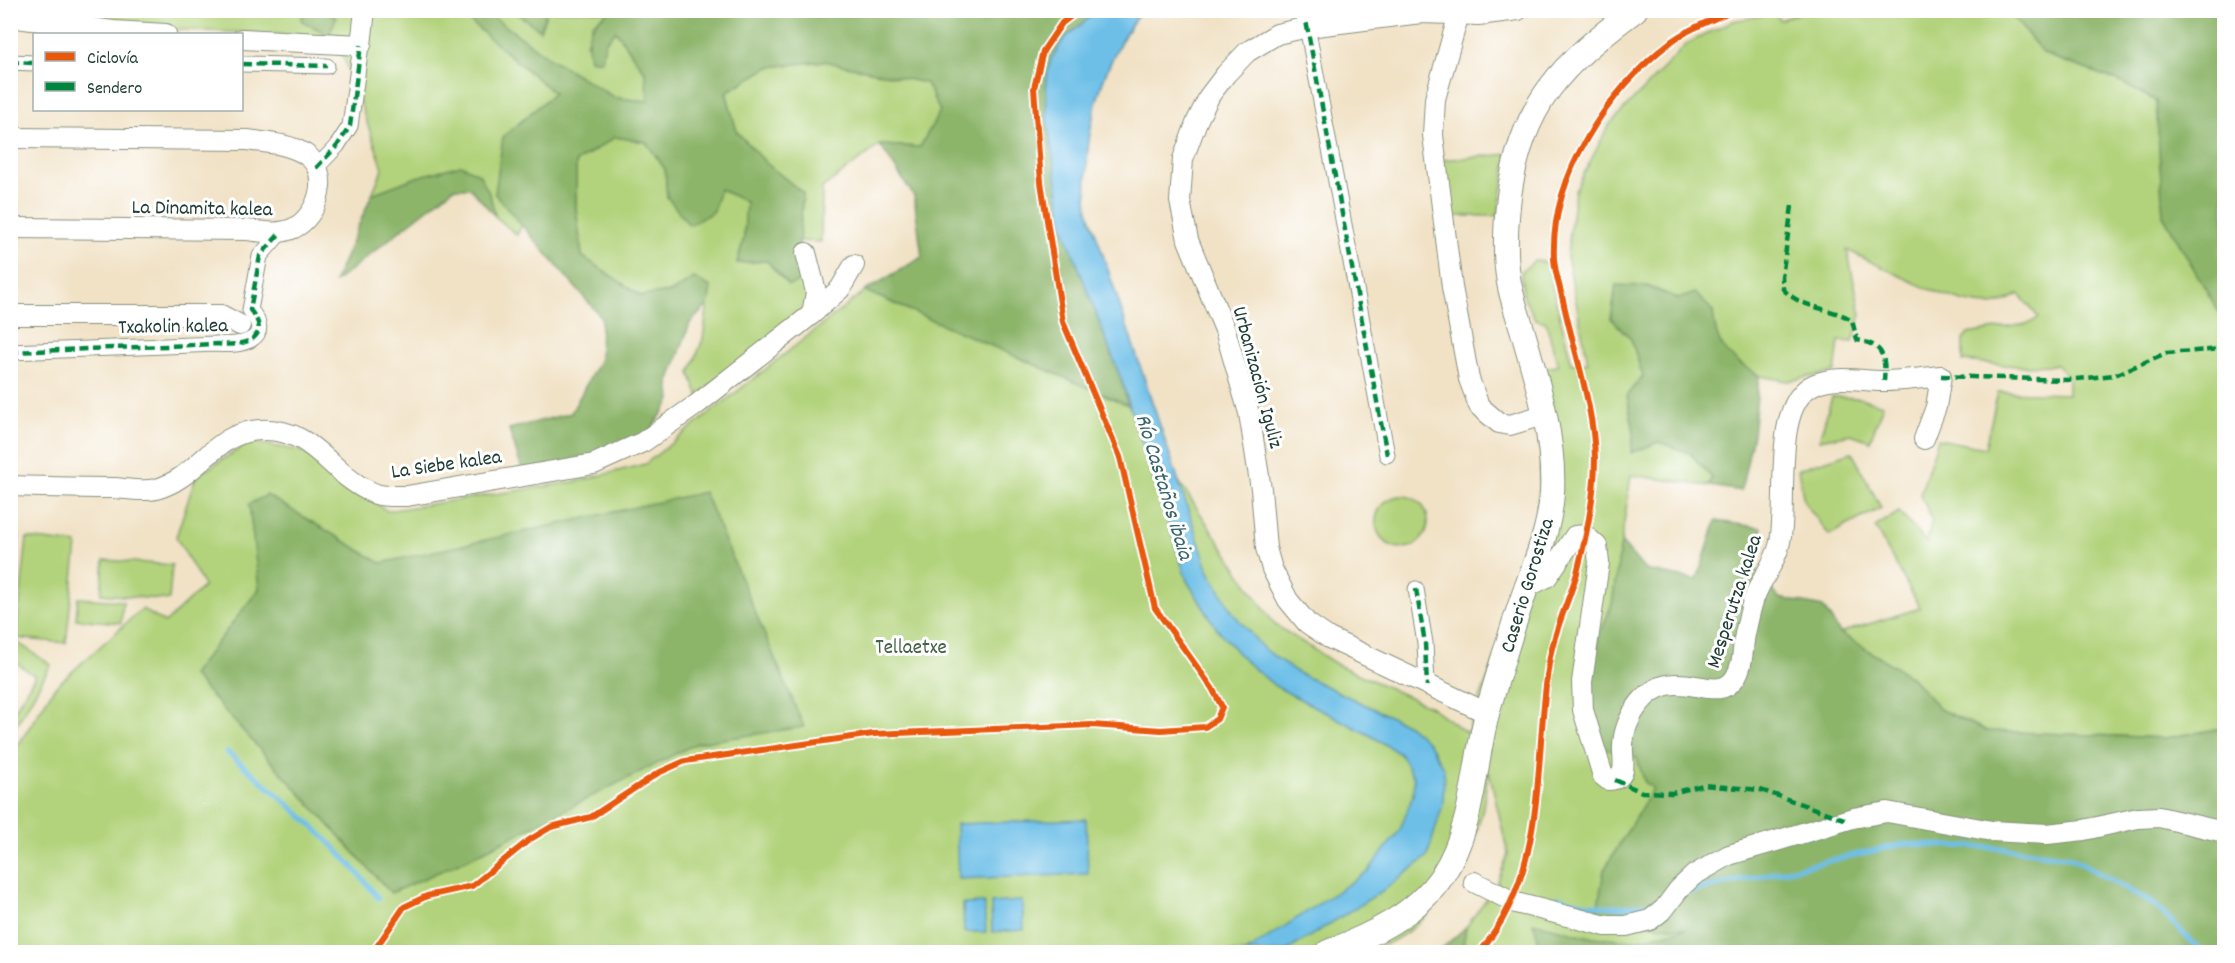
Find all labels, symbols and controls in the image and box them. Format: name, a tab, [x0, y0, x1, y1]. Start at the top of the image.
legend	[33, 33, 243, 111]
text: Ciclovía	[87, 47, 139, 72]
text: Sendero	[87, 77, 142, 102]
street label: La Dinamita kalea	[131, 194, 274, 226]
street label: Urbanización Iguliz	[1223, 303, 1289, 452]
street label: Txakolin kalea	[118, 312, 229, 344]
water label: Río Castaños ibaia	[1126, 410, 1200, 565]
street label: La Siebe kalea	[389, 443, 505, 489]
street label: Caserio Gorostiza	[1494, 514, 1564, 657]
street label: Mesperutza kalea	[1700, 530, 1772, 673]
park label: Tellaetxe	[875, 634, 947, 664]

